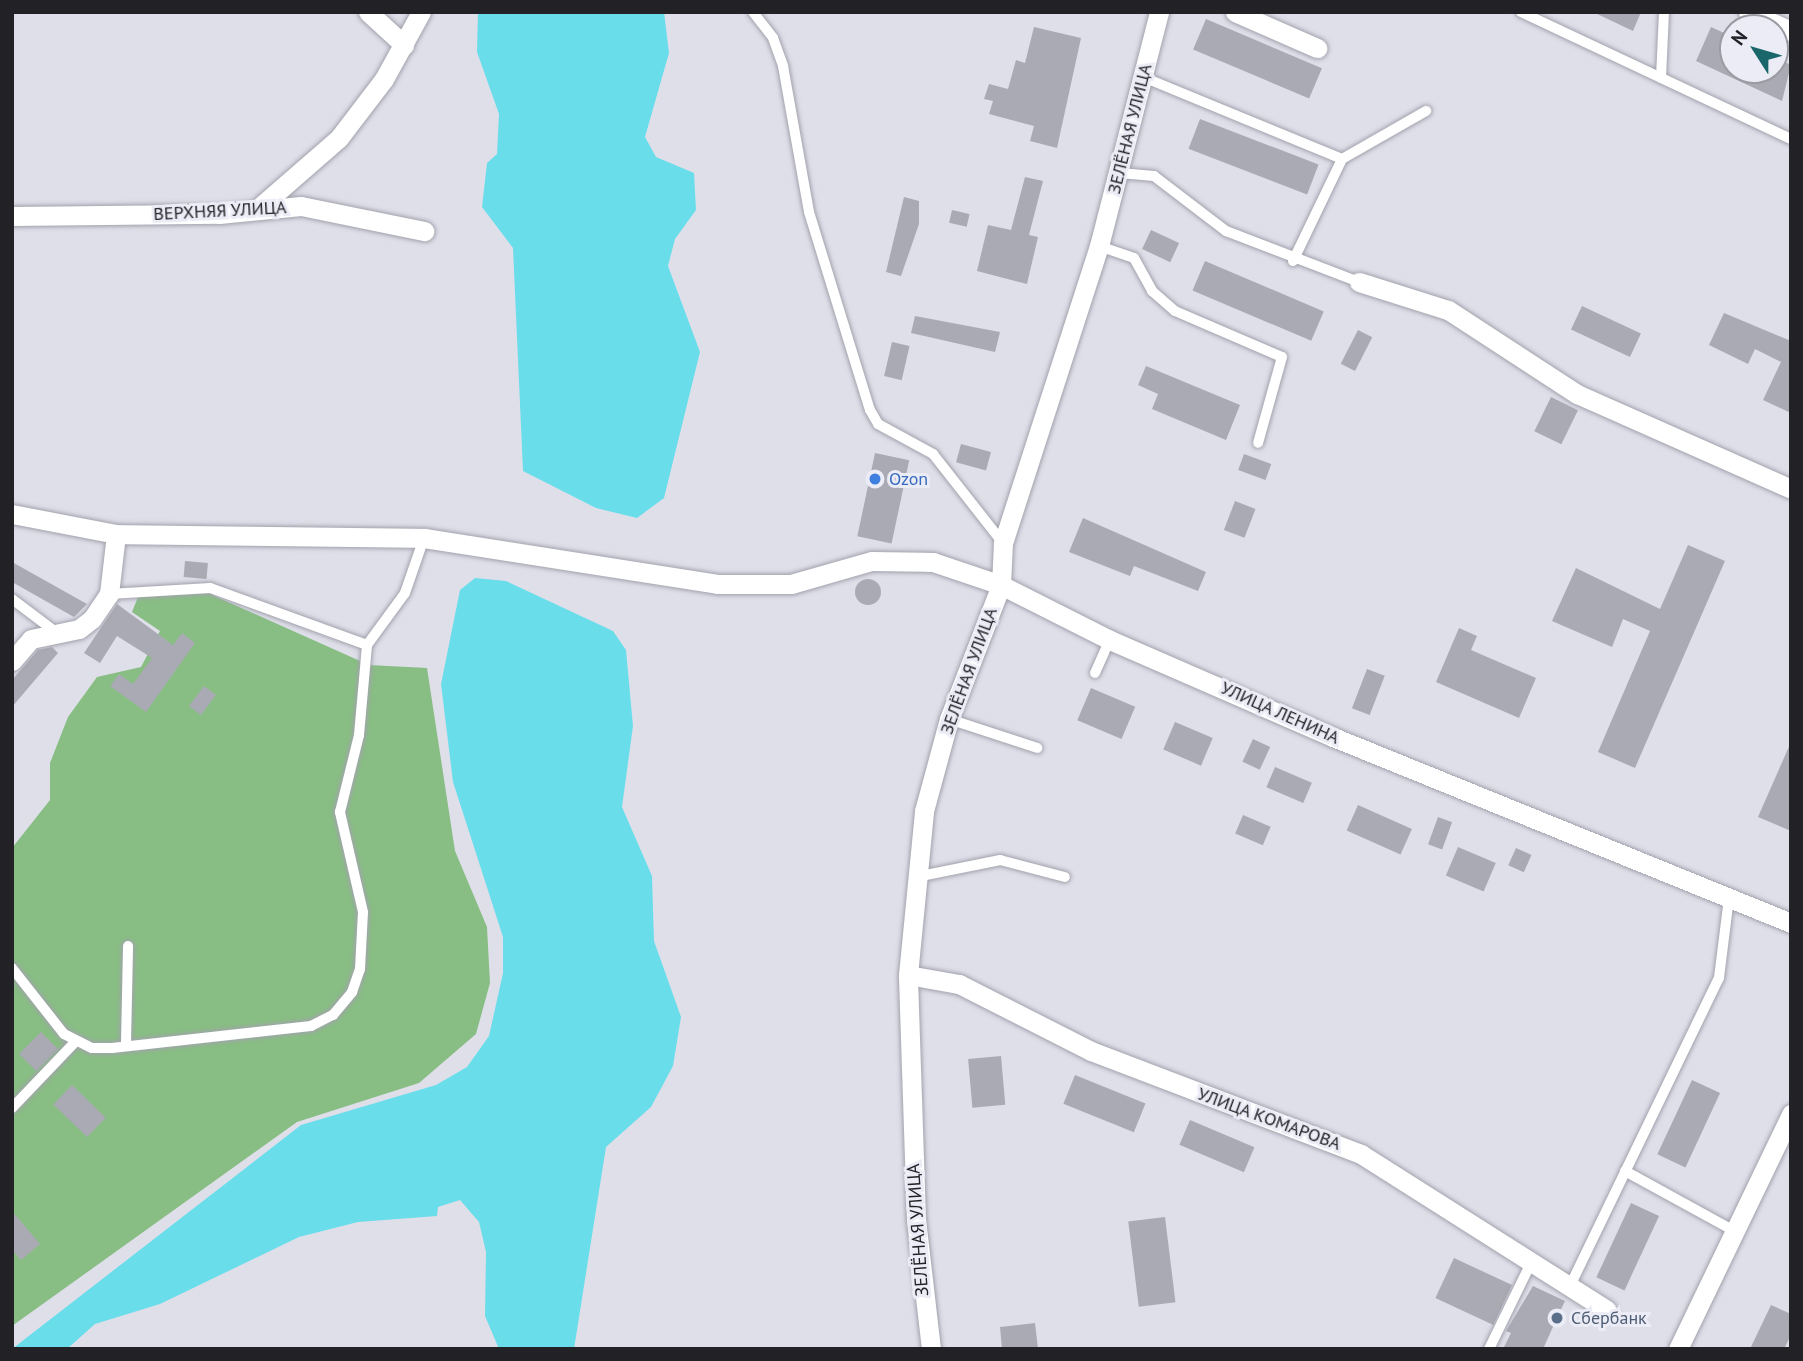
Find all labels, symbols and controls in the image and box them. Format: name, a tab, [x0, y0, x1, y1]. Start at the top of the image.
north arrow	[1719, 14, 1789, 84]
text: N	[1725, 25, 1752, 50]
street label: ЗЕЛЁНАЯ УЛИЦА	[1103, 62, 1157, 196]
street label: ВЕРХНЯЯ УЛИЦА	[153, 197, 287, 225]
place label: Ozon	[889, 468, 928, 490]
marker: Ozon	[867, 471, 883, 487]
street label: ЗЕЛЁНАЯ УЛИЦА	[936, 604, 1002, 738]
street label: УЛИЦА ЛЕНИНА	[1217, 677, 1343, 749]
street label: УЛИЦА КОМАРОВА	[1194, 1083, 1344, 1155]
street label: ЗЕЛЁНАЯ УЛИЦА	[903, 1163, 933, 1297]
place label: Сбербанк	[1571, 1307, 1647, 1329]
marker: Сбербанк	[1549, 1310, 1565, 1326]

